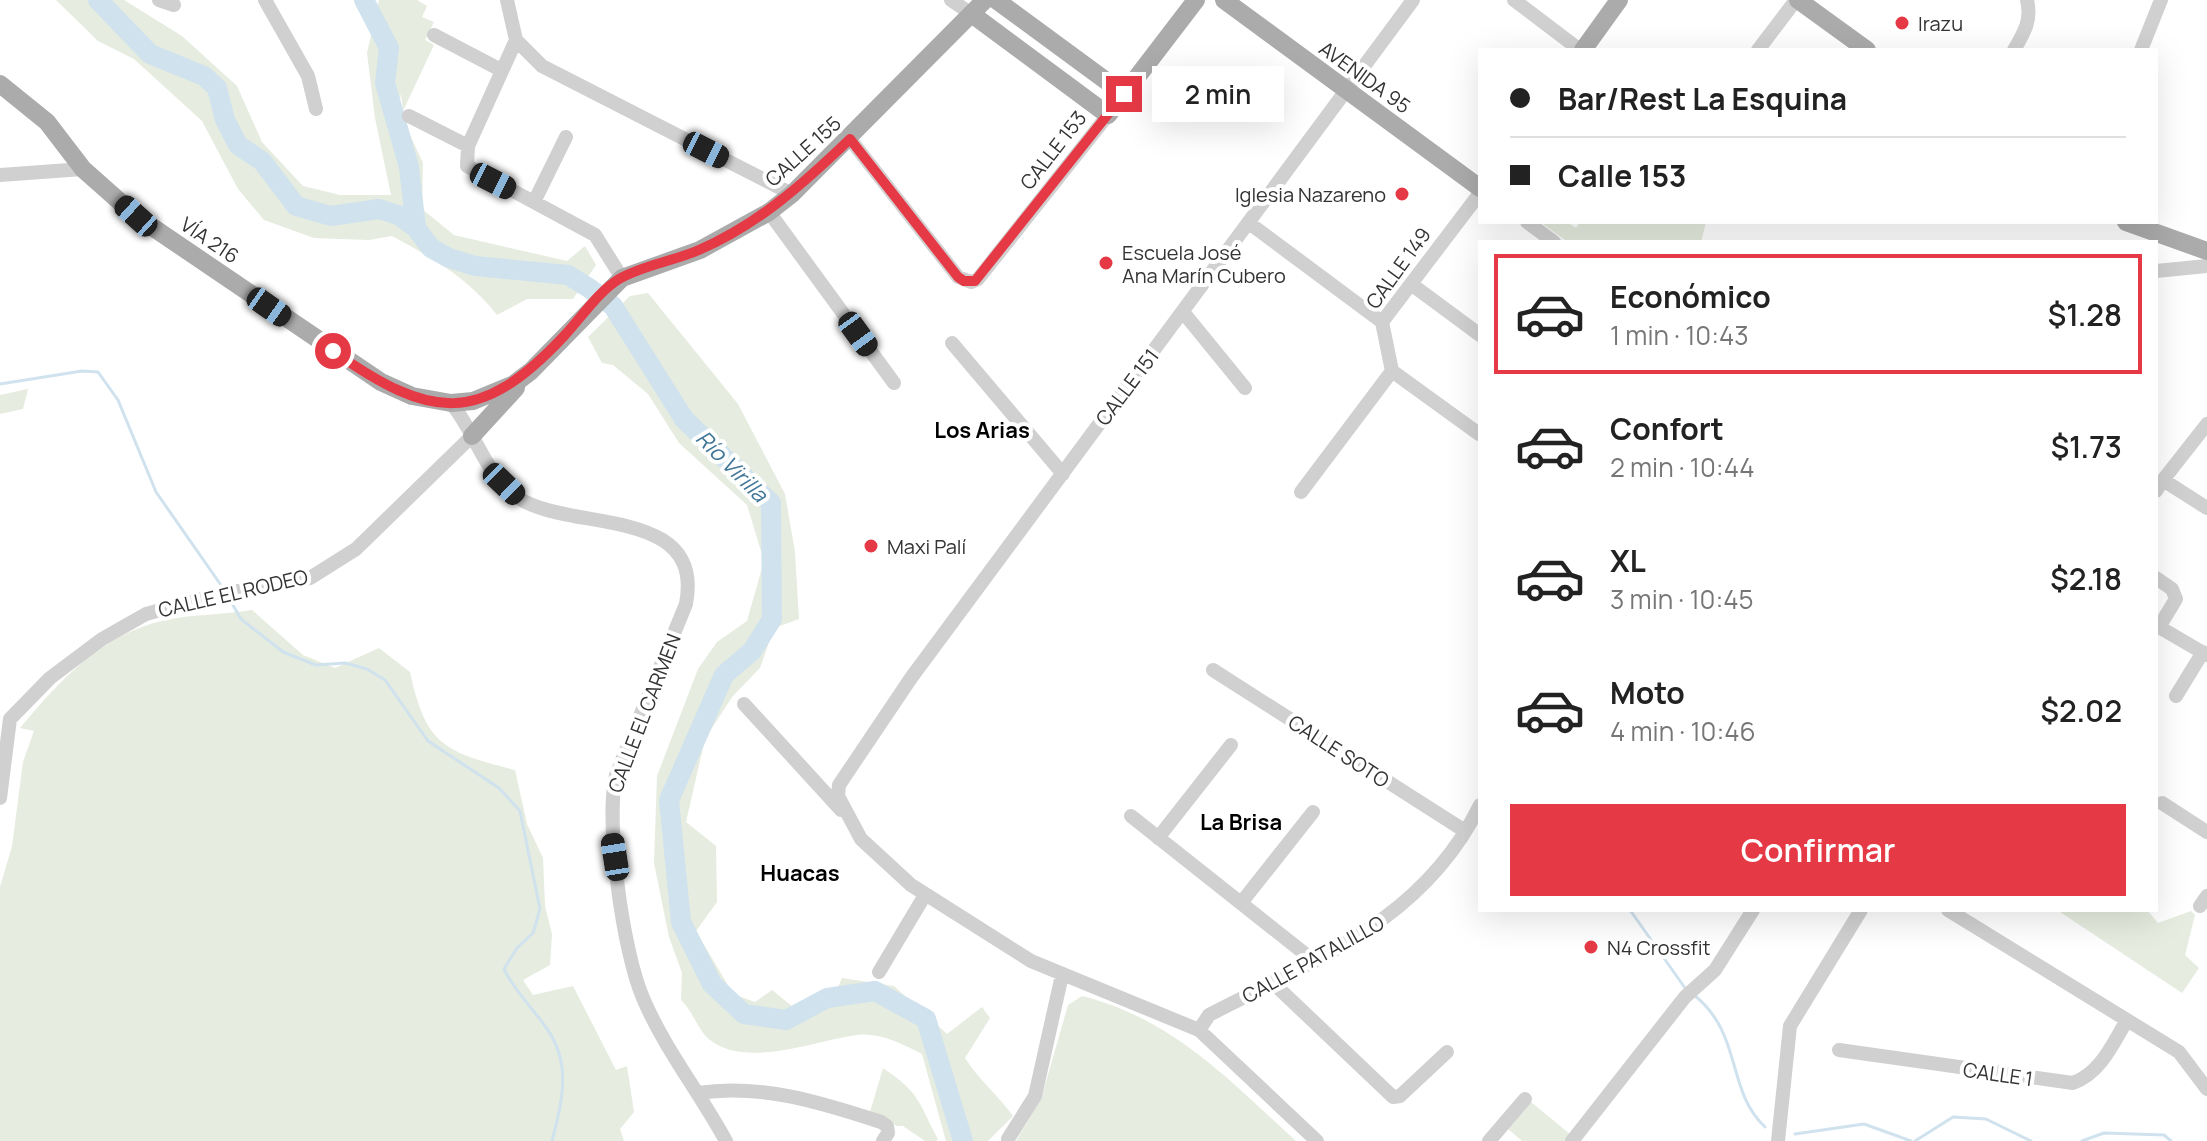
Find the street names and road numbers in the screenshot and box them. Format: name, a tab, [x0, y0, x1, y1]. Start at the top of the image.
street label: AVENIDA 95	[1314, 35, 1416, 119]
street label: CALLE 153	[1014, 105, 1092, 195]
street label: CALLE 155	[759, 110, 847, 192]
street label: VÍA 216	[175, 211, 245, 269]
street label: CALLE 149	[1359, 222, 1437, 314]
street label: CALLE 151	[1089, 343, 1165, 431]
street label: CALLE EL RODEO	[156, 563, 310, 623]
street label: CALLE EL CARMEN	[601, 630, 687, 796]
street label: CALLE SOTO	[1283, 708, 1395, 794]
street label: CALLE PATALILLO	[1237, 909, 1389, 1009]
street label: CALLE 1	[1961, 1056, 2035, 1092]

